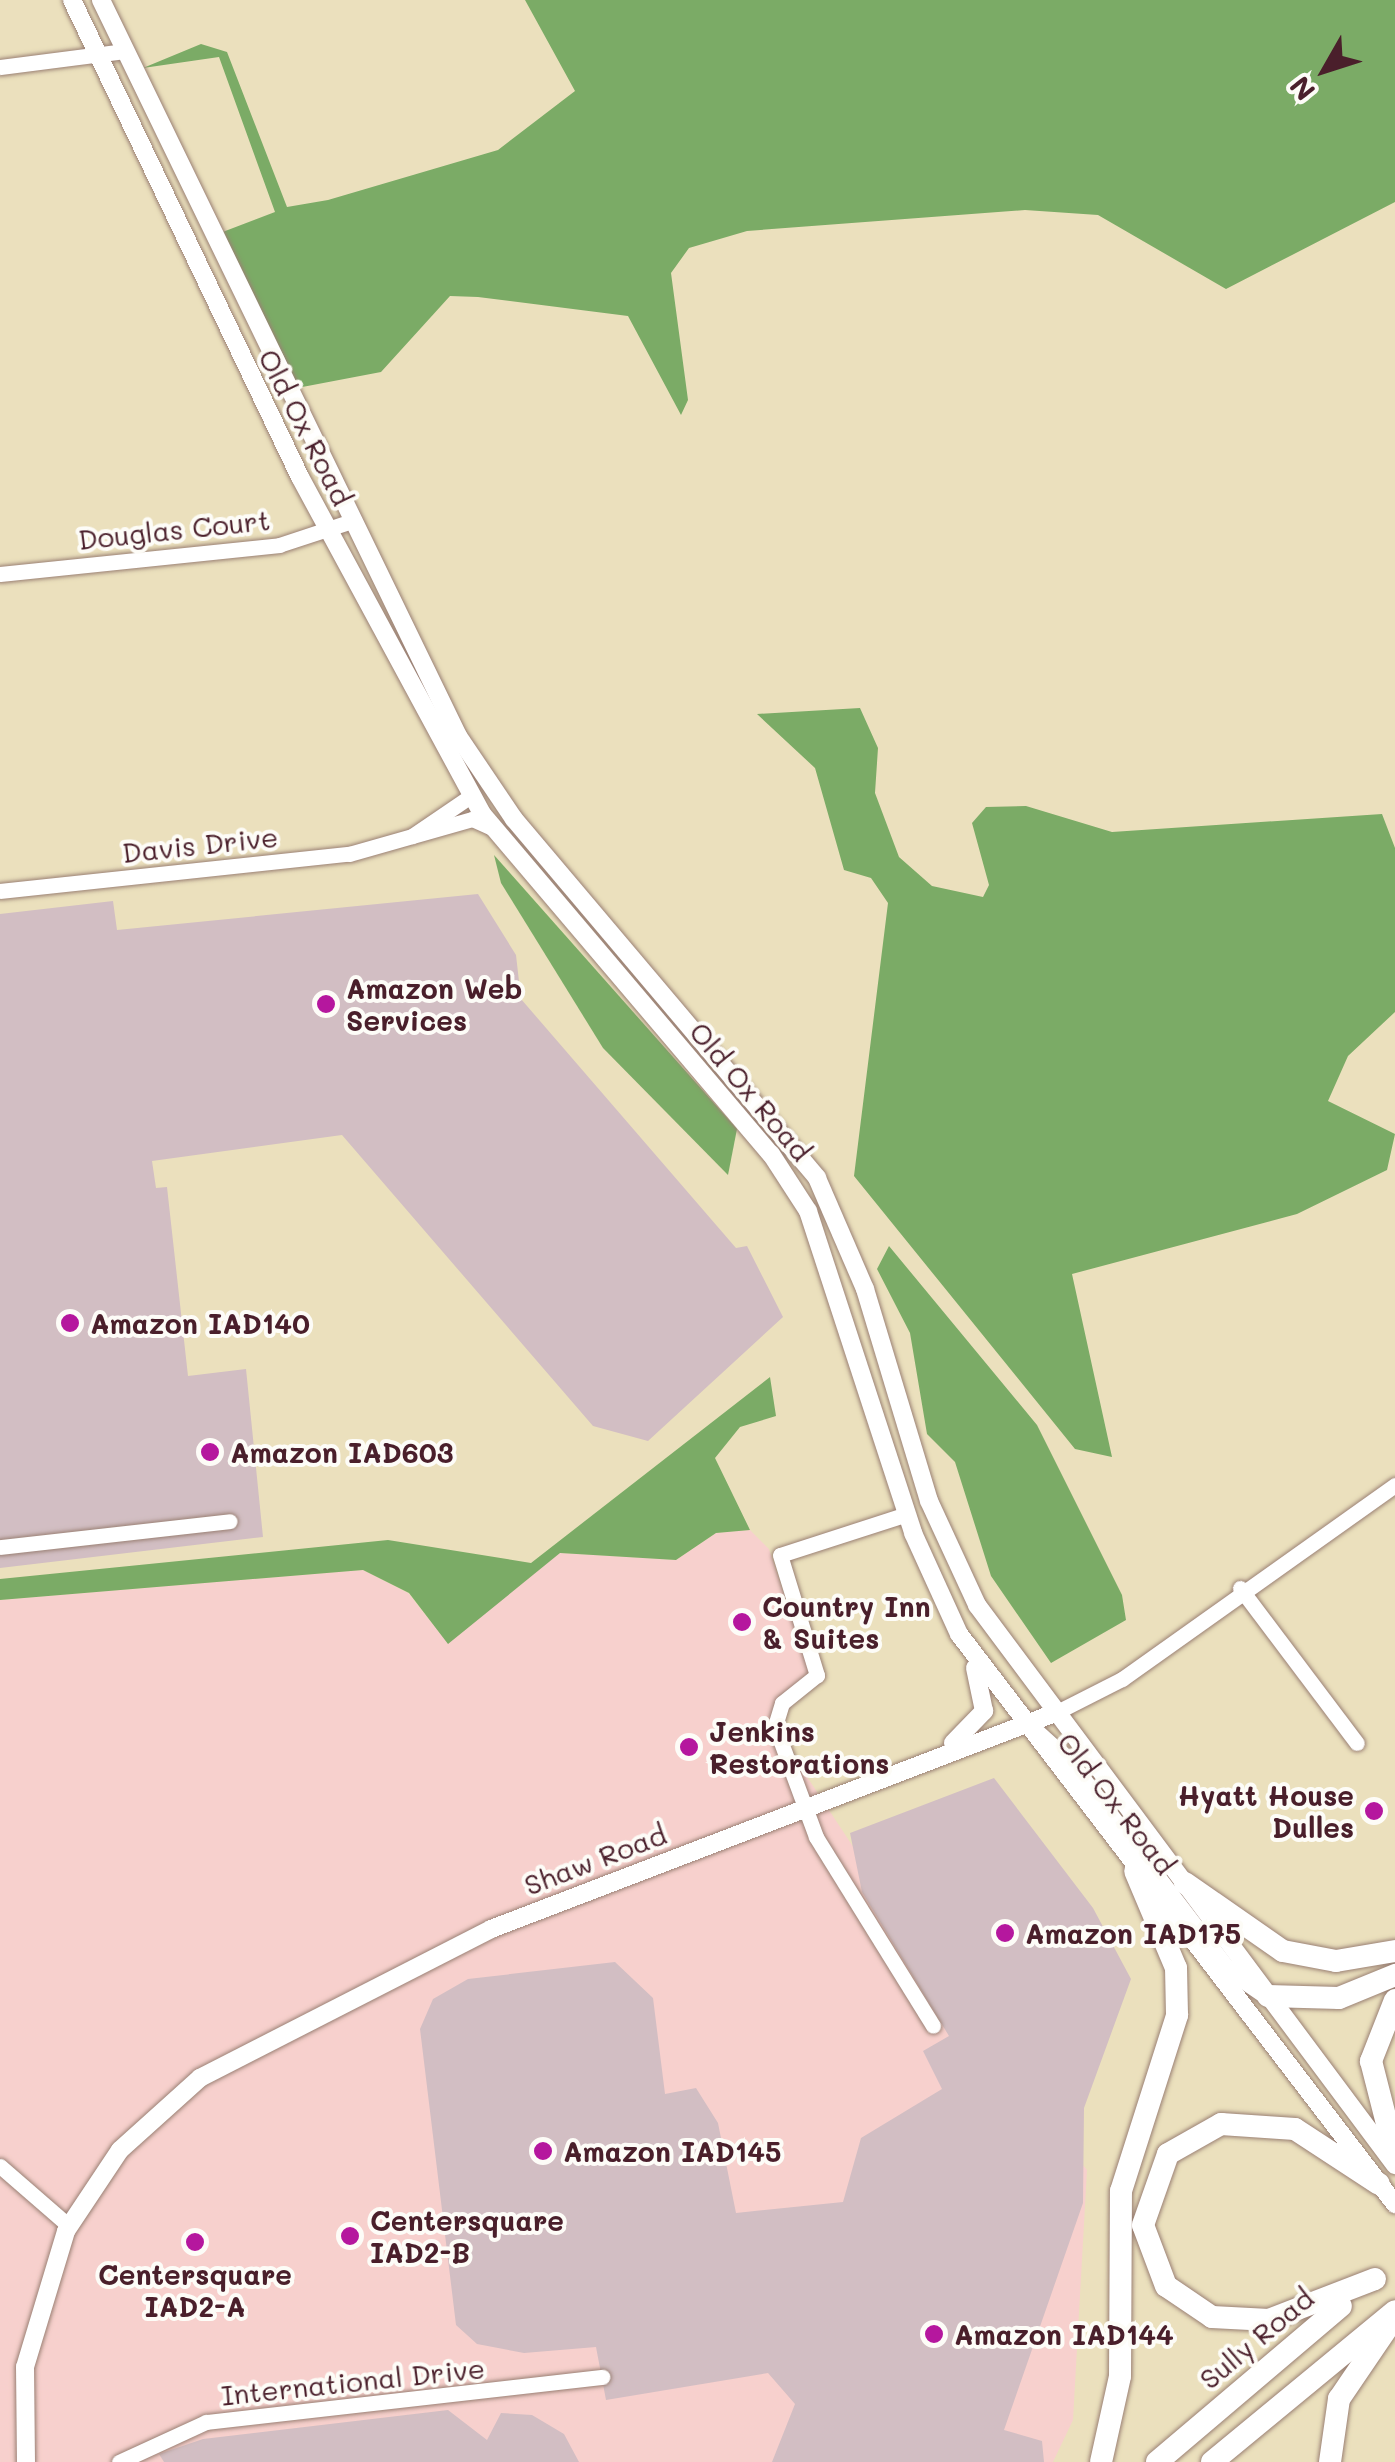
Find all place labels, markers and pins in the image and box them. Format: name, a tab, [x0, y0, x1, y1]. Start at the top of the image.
place label: Amazon Web Services	[346, 971, 522, 1037]
marker: Amazon Web Services	[315, 993, 337, 1015]
place label: Amazon IAD140	[90, 1306, 310, 1340]
marker: Amazon IAD140	[59, 1312, 81, 1334]
place label: Amazon IAD603	[230, 1435, 454, 1469]
marker: Amazon IAD603	[199, 1441, 221, 1463]
place label: Country Inn & Suites	[762, 1589, 931, 1655]
marker: Country Inn & Suites	[731, 1611, 753, 1633]
place label: Jenkins Restorations	[709, 1714, 889, 1780]
marker: Jenkins Restorations	[678, 1736, 700, 1758]
place label: Hyatt House Dulles	[1178, 1778, 1354, 1844]
marker: Hyatt House Dulles	[1363, 1800, 1385, 1822]
place label: Amazon IAD175	[1025, 1916, 1241, 1950]
marker: Amazon IAD175	[994, 1922, 1016, 1944]
place label: Amazon IAD145	[563, 2134, 781, 2168]
marker: Amazon IAD145	[532, 2140, 554, 2162]
place label: Centersquare IAD2-B	[370, 2203, 564, 2269]
marker: Centersquare IAD2-B	[339, 2225, 361, 2247]
marker: Centersquare IAD2-A	[184, 2231, 206, 2253]
place label: Centersquare IAD2-A	[98, 2257, 292, 2323]
place label: Amazon IAD144	[954, 2317, 1174, 2351]
marker: Amazon IAD144	[923, 2323, 945, 2345]

